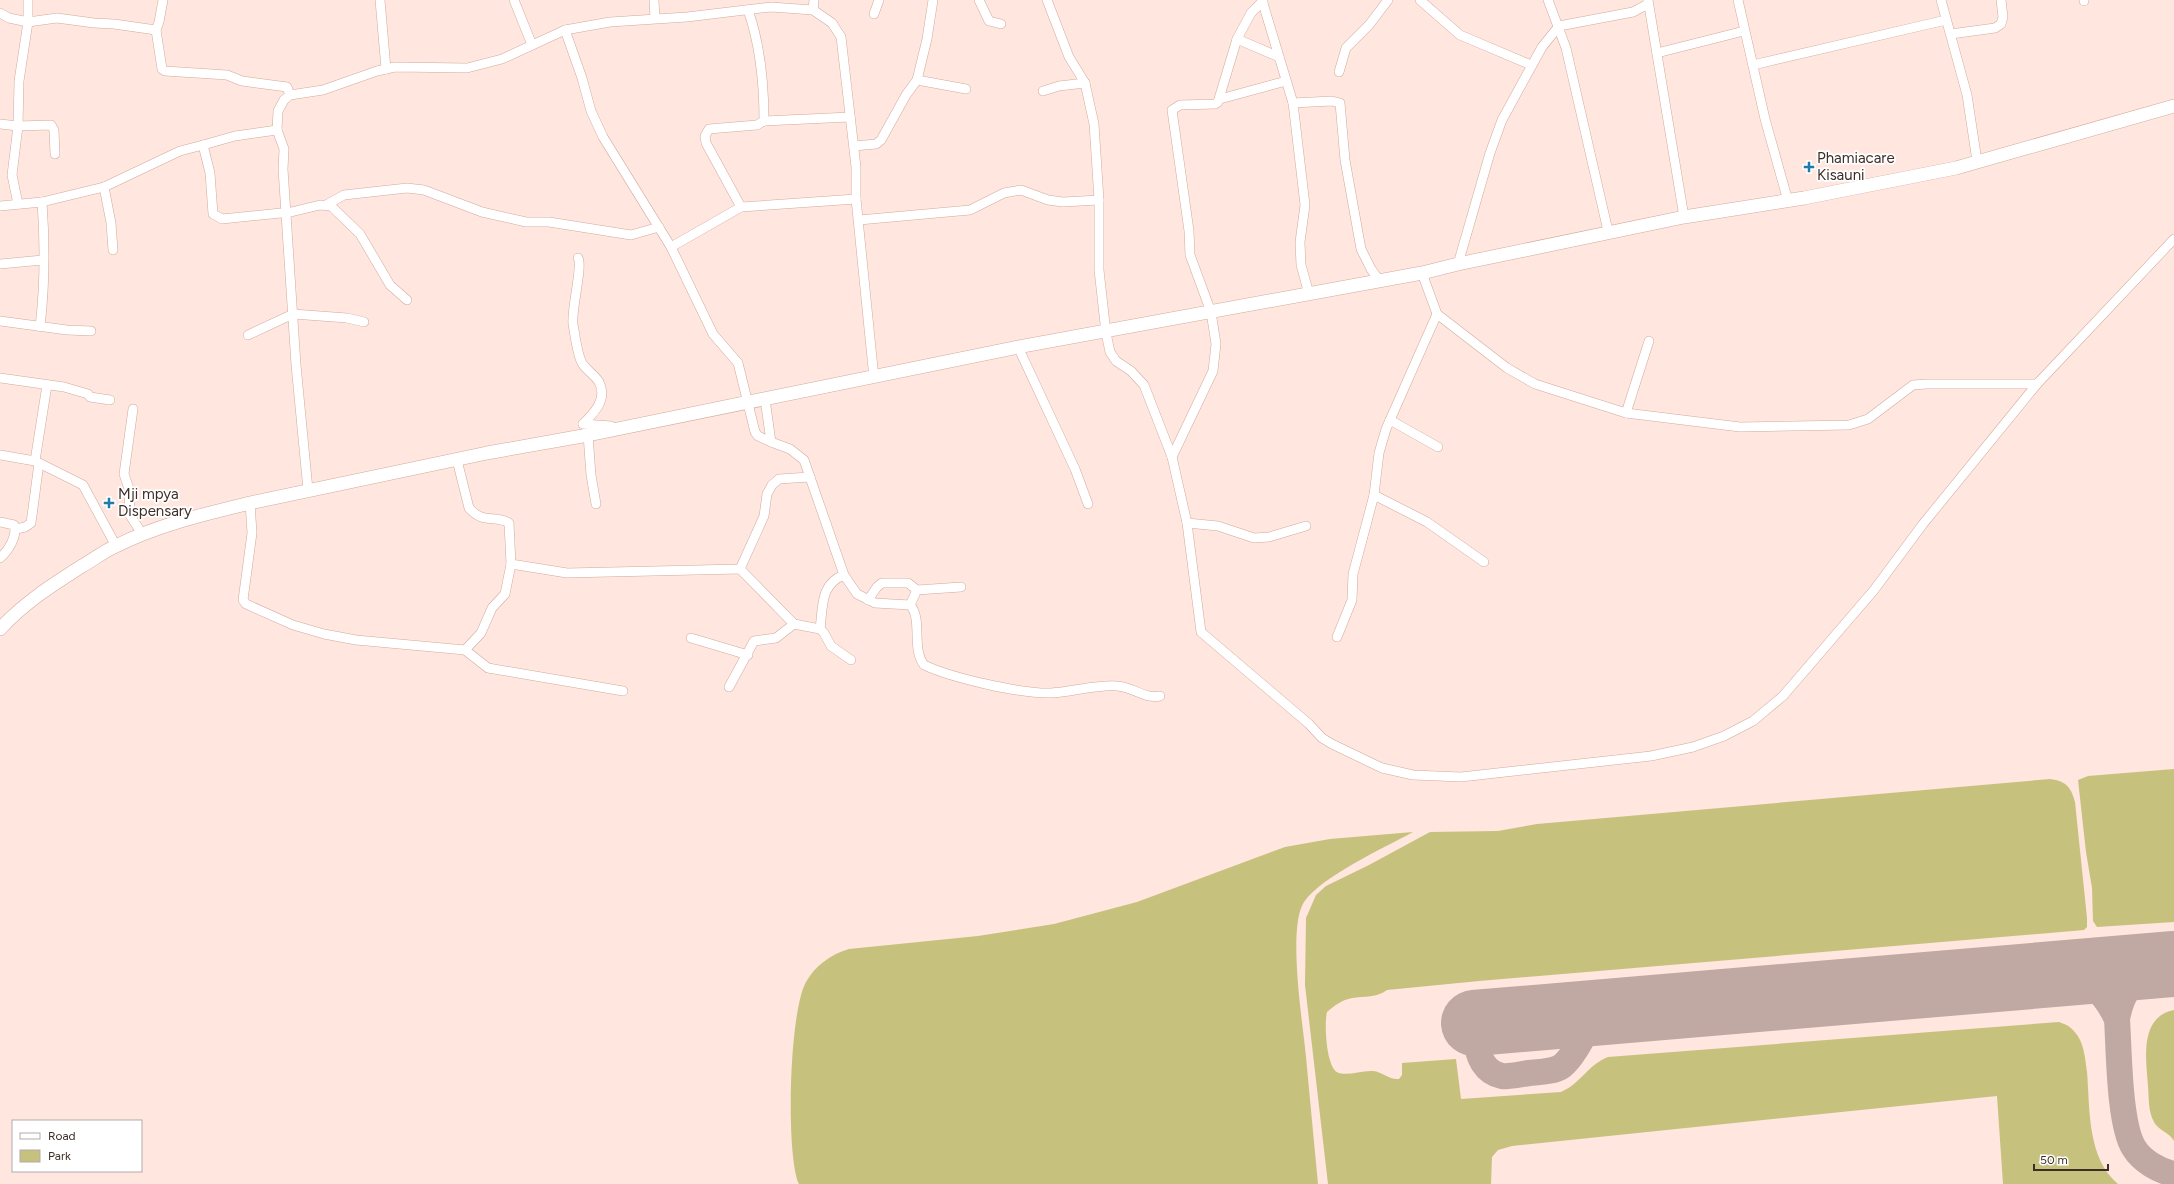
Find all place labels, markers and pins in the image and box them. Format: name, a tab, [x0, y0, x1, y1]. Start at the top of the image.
place label: Phamiacare Kisauni	[1817, 149, 1895, 184]
marker: Phamiacare Kisauni	[1804, 162, 1814, 172]
place label: Mji mpya Dispensary	[118, 485, 192, 520]
marker: Mji mpya Dispensary	[103, 497, 115, 509]

